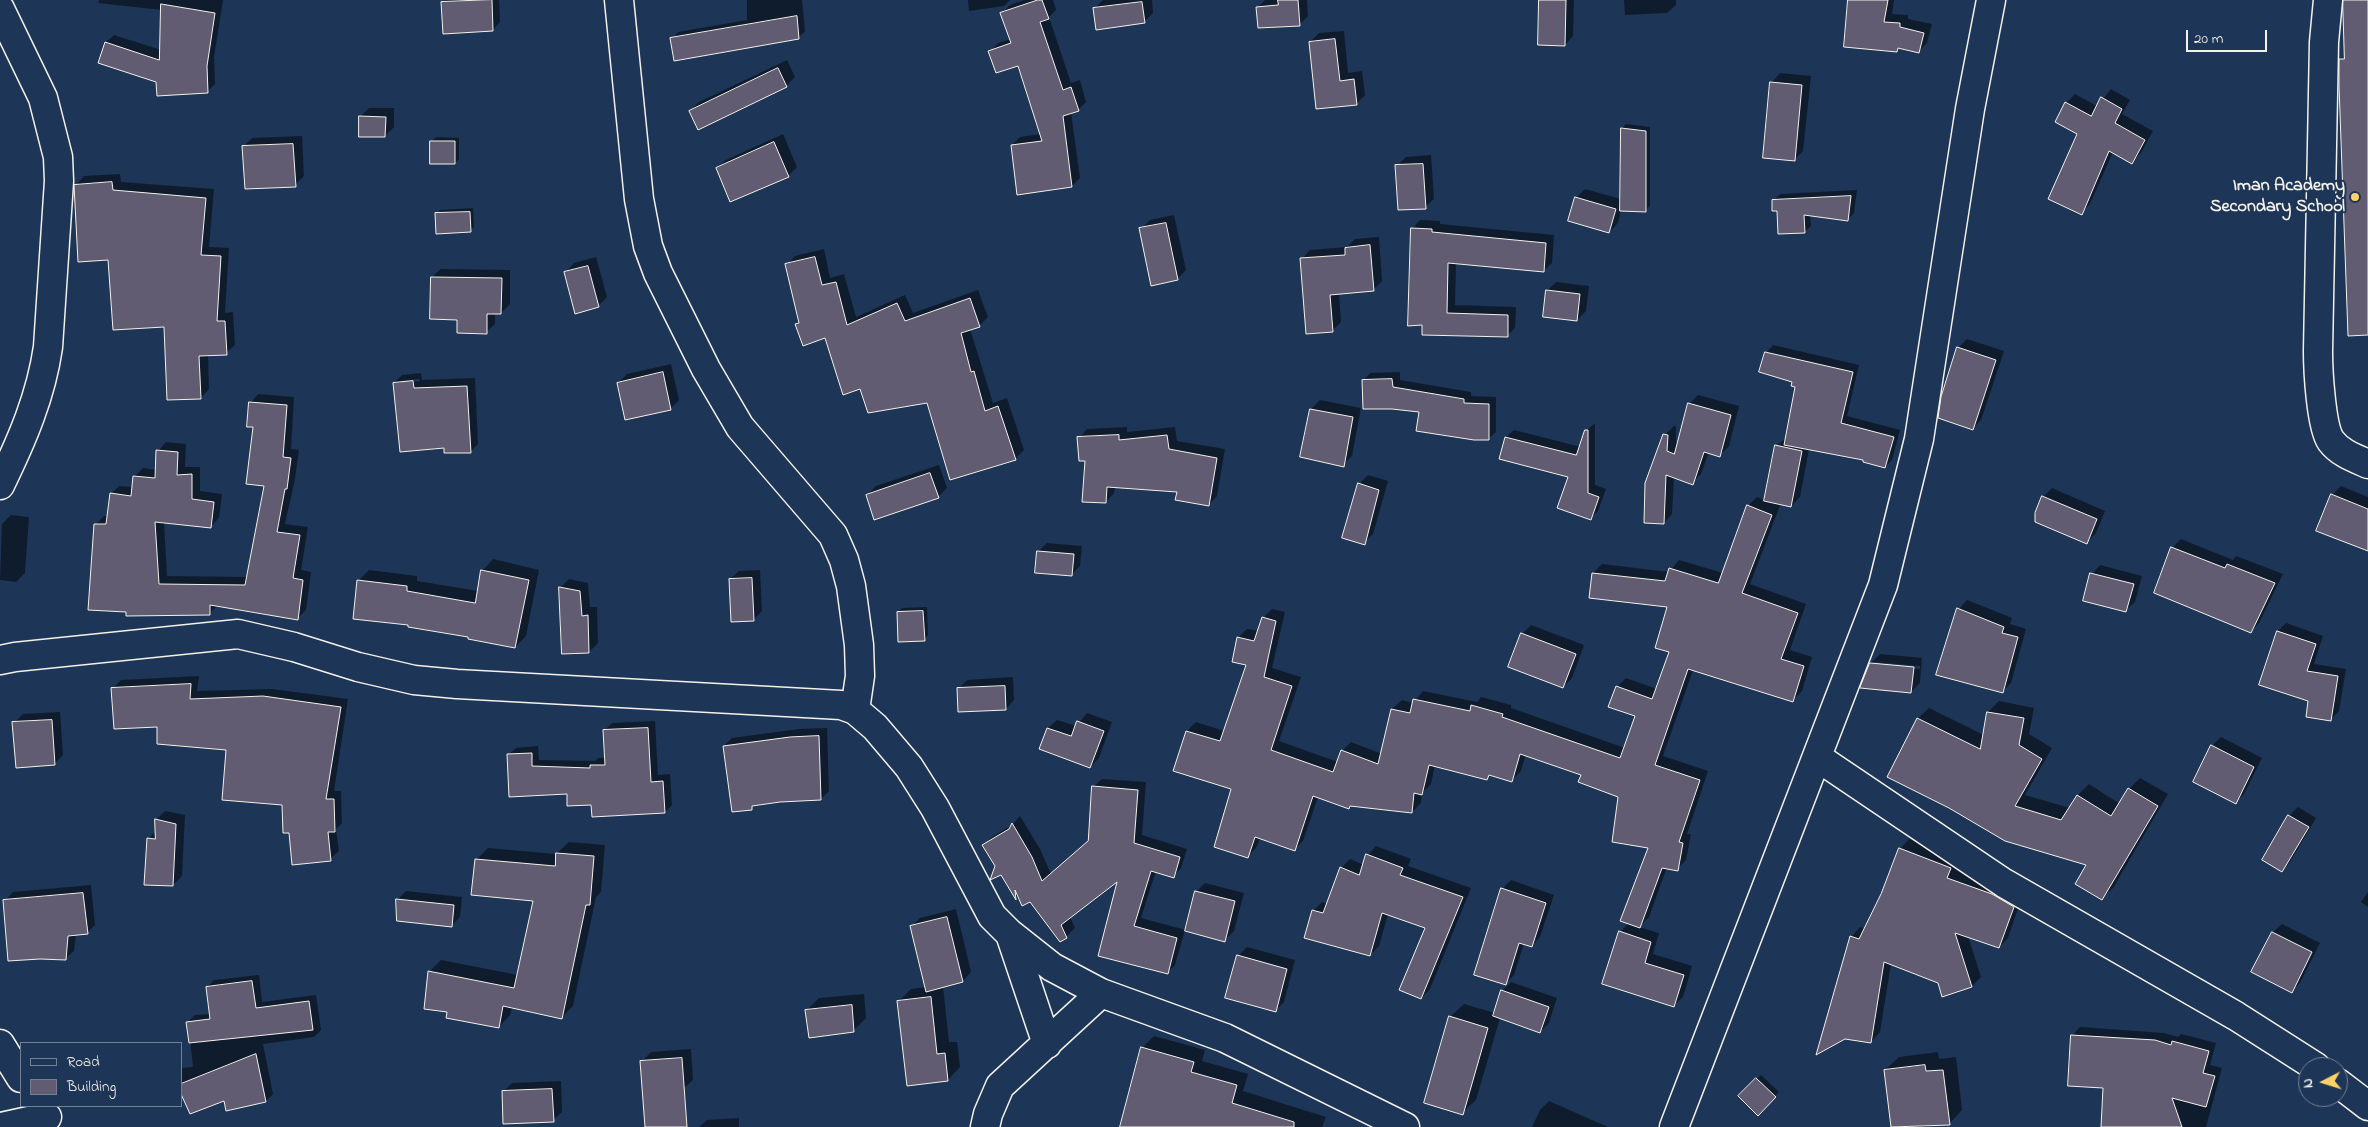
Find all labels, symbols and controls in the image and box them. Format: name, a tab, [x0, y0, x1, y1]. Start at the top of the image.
scale bar	[2188, 20, 2269, 52]
text: 20 m	[2194, 28, 2223, 50]
place label: Iman Academy Secondary School	[2210, 176, 2345, 218]
marker: Iman Academy Secondary School	[2349, 191, 2361, 203]
legend	[20, 1042, 182, 1107]
text: Road	[67, 1051, 100, 1073]
north arrow	[2298, 1057, 2348, 1107]
text: Building	[67, 1076, 116, 1098]
text: N	[2298, 1078, 2319, 1089]

